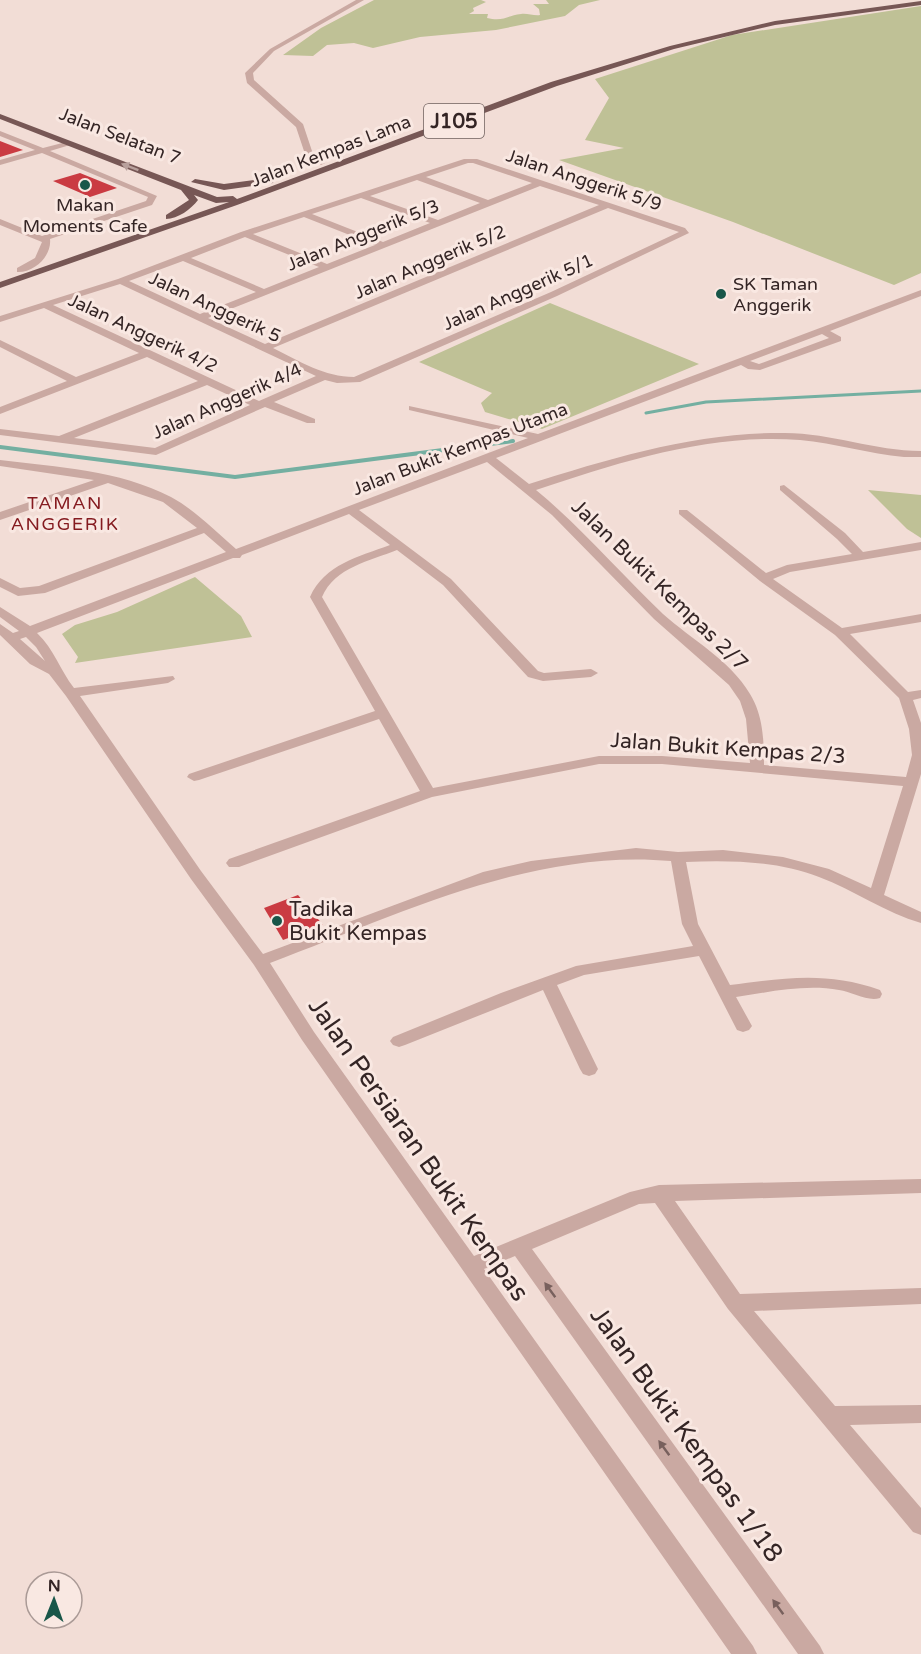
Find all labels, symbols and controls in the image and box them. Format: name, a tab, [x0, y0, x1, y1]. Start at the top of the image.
street label: Jalan Selatan 7	[56, 103, 184, 169]
road number: J105	[424, 104, 484, 138]
street label: Jalan Kempas Lama	[248, 110, 414, 192]
street label: Jalan Anggerik 5/9	[503, 144, 665, 216]
one-way arrow	[120, 162, 138, 172]
marker: Makan Moments Cafe	[78, 178, 92, 192]
place label: Makan Moments Cafe	[23, 194, 147, 237]
street label: Jalan Anggerik 5/3	[284, 194, 442, 276]
street label: Jalan Anggerik 5/2	[351, 220, 509, 304]
street label: Jalan Anggerik 5/1	[439, 249, 597, 335]
street label: Jalan Anggerik 5	[146, 267, 284, 347]
place label: SK Taman Anggerik	[733, 273, 818, 316]
marker: SK Taman Anggerik	[714, 287, 728, 301]
street label: Jalan Anggerik 4/2	[65, 289, 221, 377]
street label: Jalan Anggerik 4/4	[149, 358, 305, 444]
street label: Jalan Bukit Kempas Utama	[349, 398, 571, 500]
district label: TAMAN ANGGERIK	[11, 492, 119, 535]
street label: Jalan Bukit Kempas 2/7	[566, 494, 753, 676]
street label: Jalan Bukit Kempas 2/3	[610, 728, 846, 769]
place label: Tadika Bukit Kempas	[289, 897, 427, 946]
marker: Tadika Bukit Kempas	[270, 914, 284, 928]
street label: Jalan Persiaran Bukit Kempas	[302, 992, 536, 1307]
one-way arrow	[544, 1283, 556, 1299]
street label: Jalan Bukit Kempas 1/18	[583, 1301, 790, 1568]
one-way arrow	[658, 1441, 670, 1457]
north arrow	[24, 1570, 84, 1630]
text: N	[48, 1576, 61, 1596]
one-way arrow	[772, 1599, 784, 1615]

